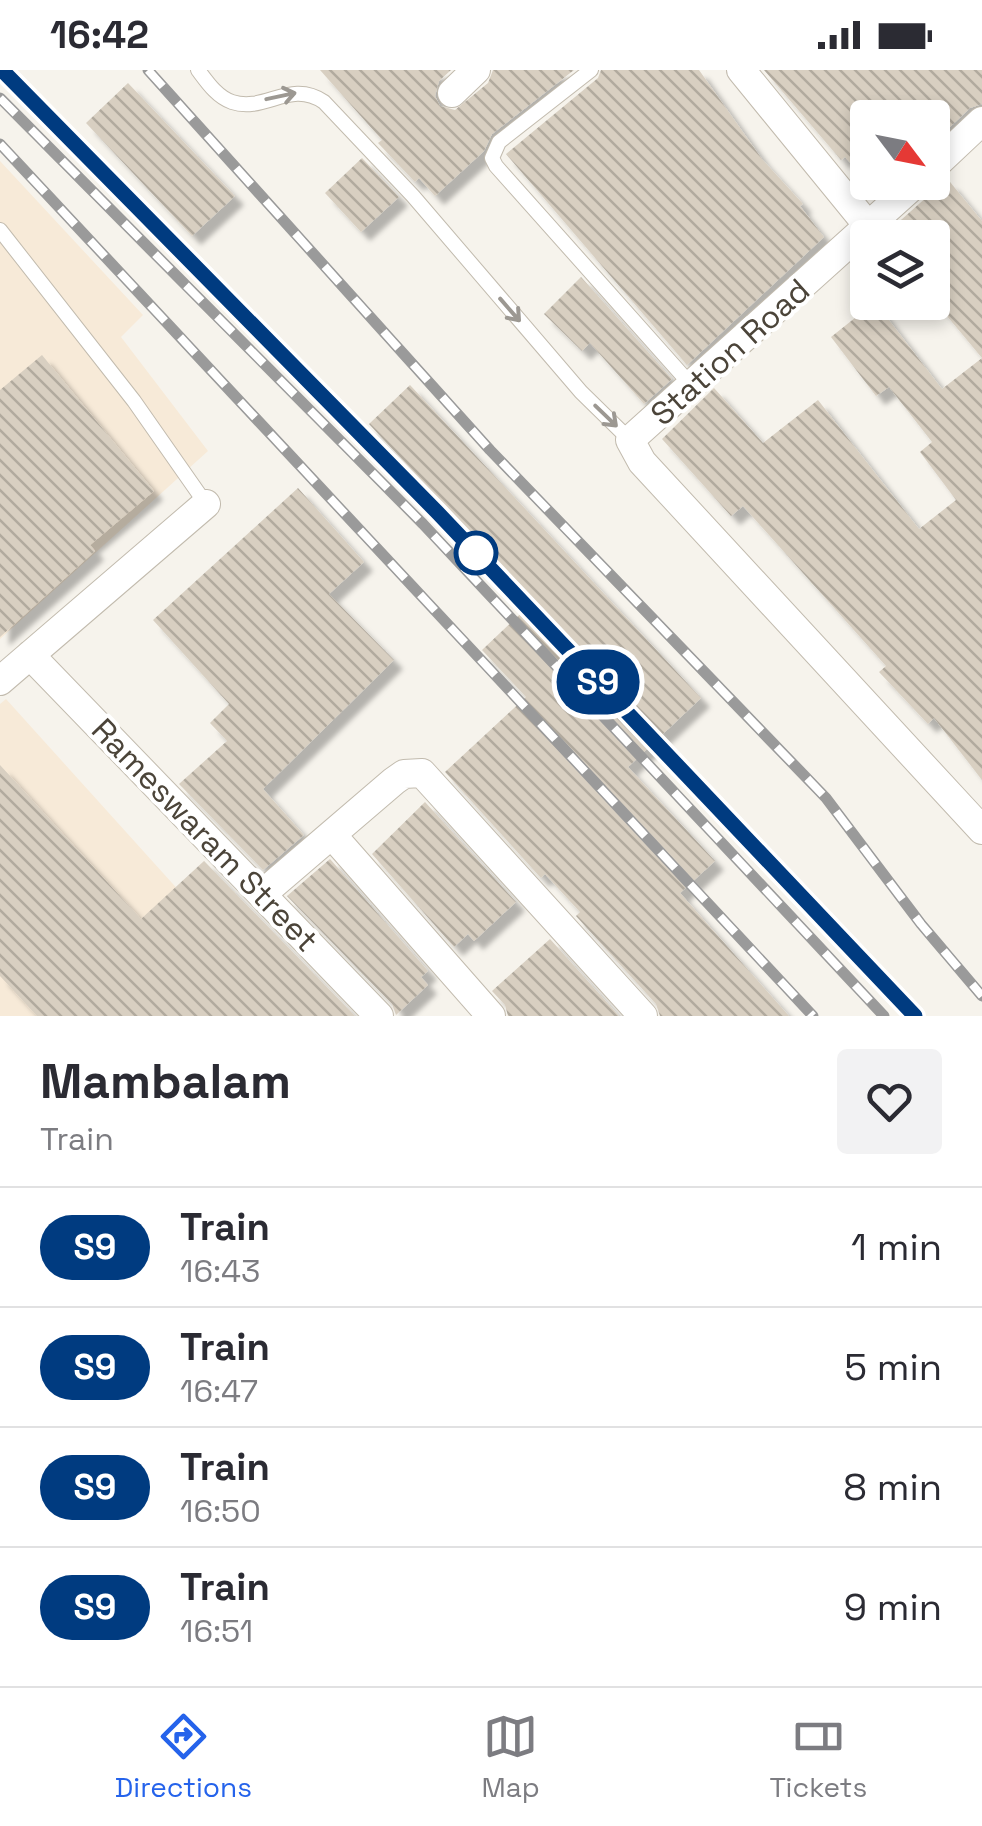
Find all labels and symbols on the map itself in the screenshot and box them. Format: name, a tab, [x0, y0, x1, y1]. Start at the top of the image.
one-way arrow	[264, 86, 296, 105]
north arrow	[850, 100, 950, 200]
street label: Station Road	[642, 270, 818, 434]
one-way arrow	[499, 296, 521, 322]
one-way arrow	[593, 404, 617, 428]
unlabelled marker	[455, 532, 497, 574]
line badge: S9	[553, 650, 643, 714]
street label: Rameswaram Street	[83, 710, 327, 960]

